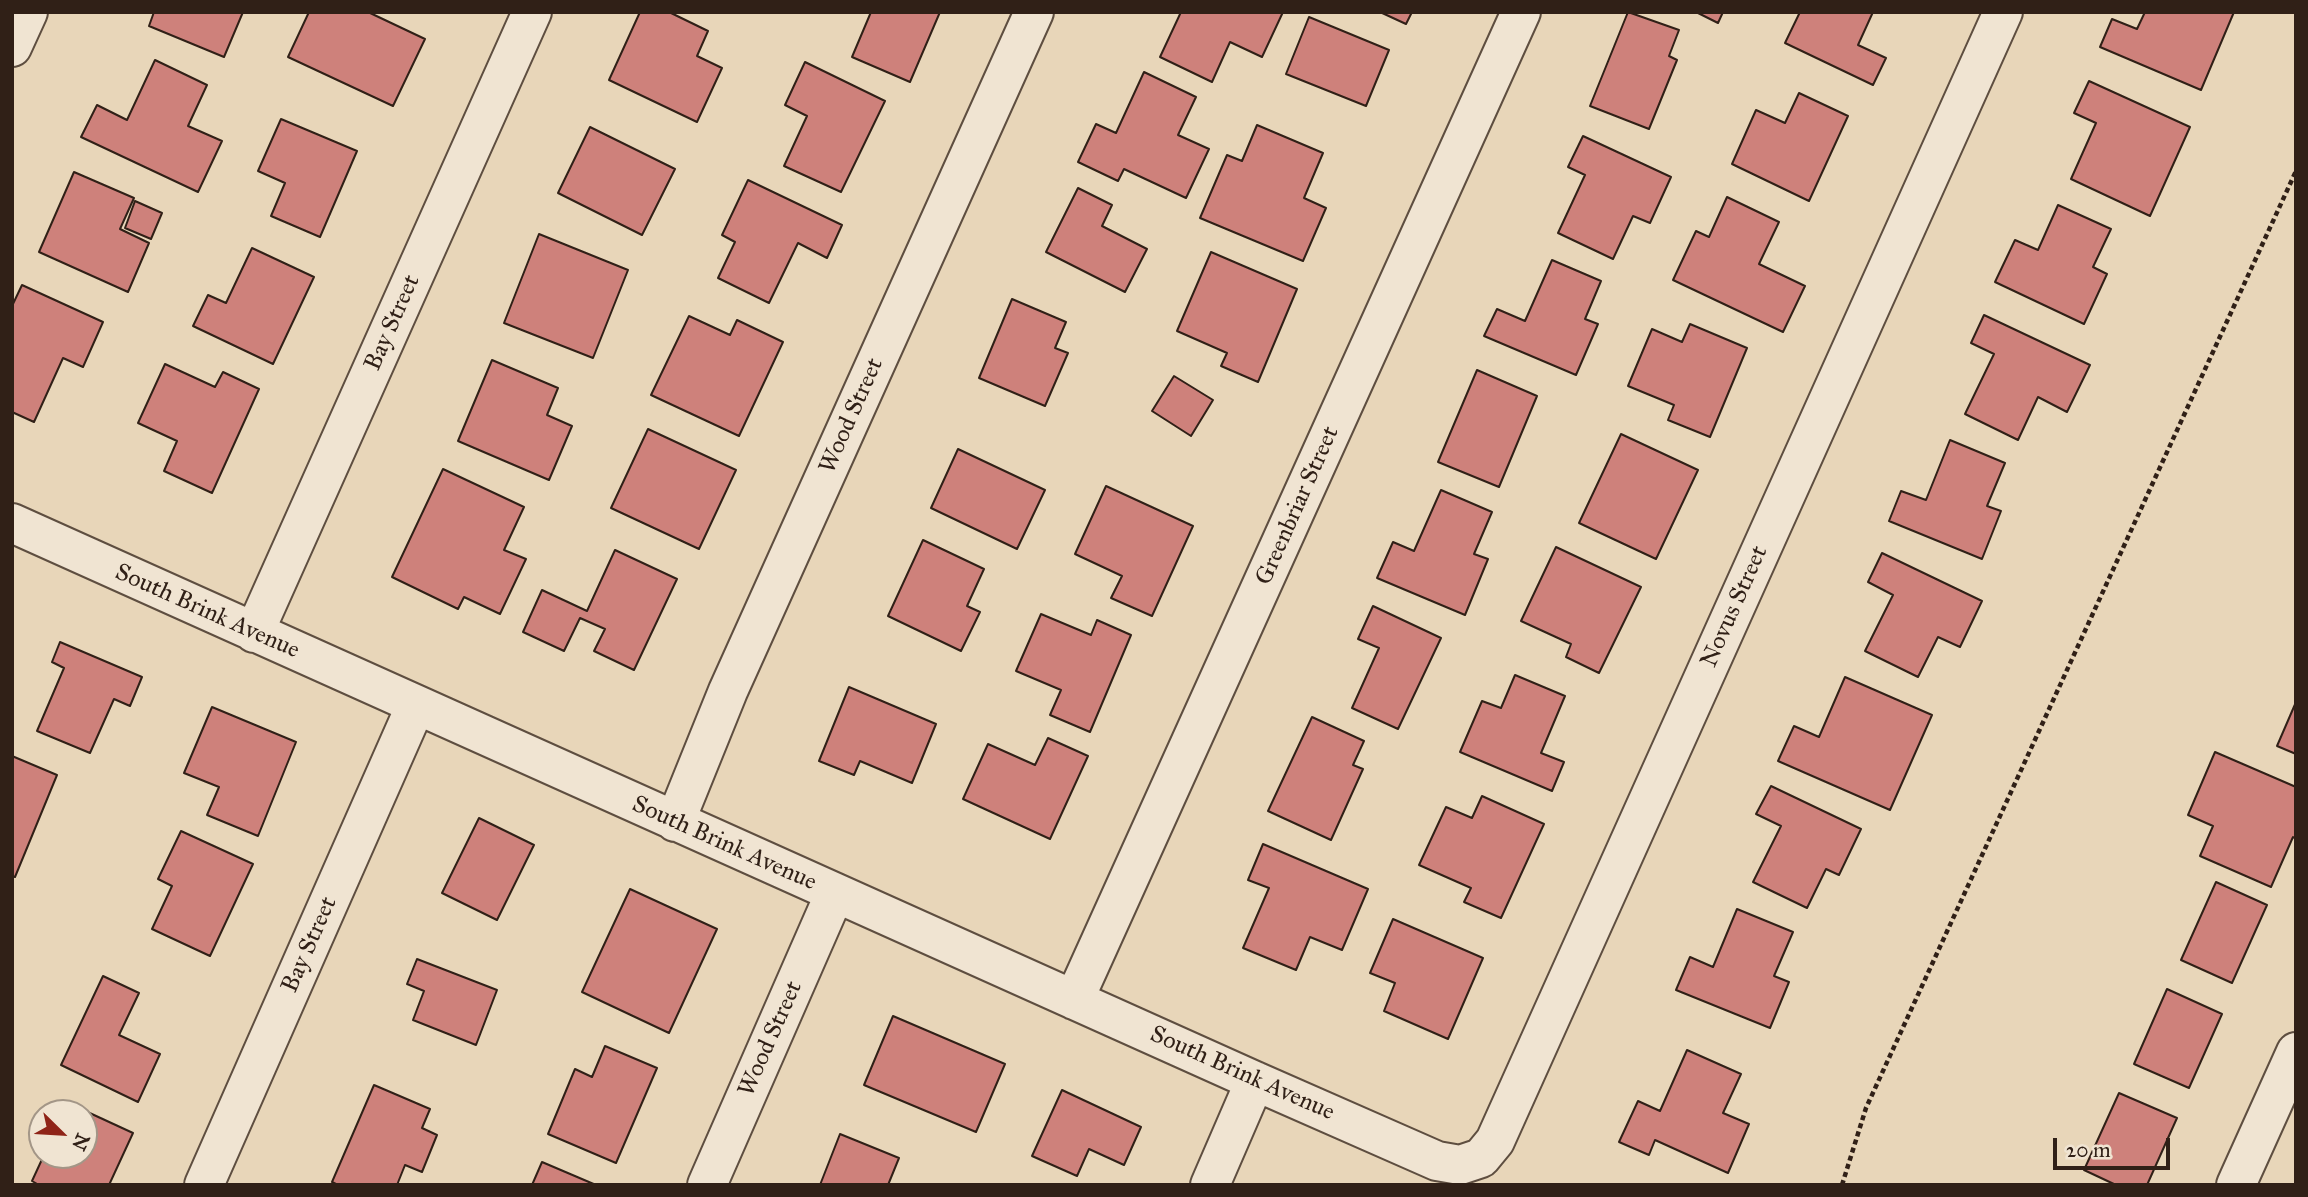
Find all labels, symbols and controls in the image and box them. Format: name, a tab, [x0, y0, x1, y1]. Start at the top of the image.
street label: Bay Street	[359, 271, 427, 375]
street label: Wood Street	[814, 354, 890, 478]
street label: Greenbriar Street	[1250, 422, 1346, 590]
street label: Novus Street	[1695, 542, 1775, 672]
street label: South Brink Avenue	[110, 558, 304, 666]
street label: South Brink Avenue	[627, 790, 821, 898]
street label: Bay Street	[276, 893, 344, 997]
street label: Wood Street	[733, 977, 809, 1101]
street label: South Brink Avenue	[1145, 1020, 1339, 1128]
north arrow	[28, 1099, 98, 1169]
scale bar	[2056, 1124, 2173, 1168]
text: N	[67, 1130, 95, 1154]
text: 20 m	[2066, 1137, 2111, 1163]

